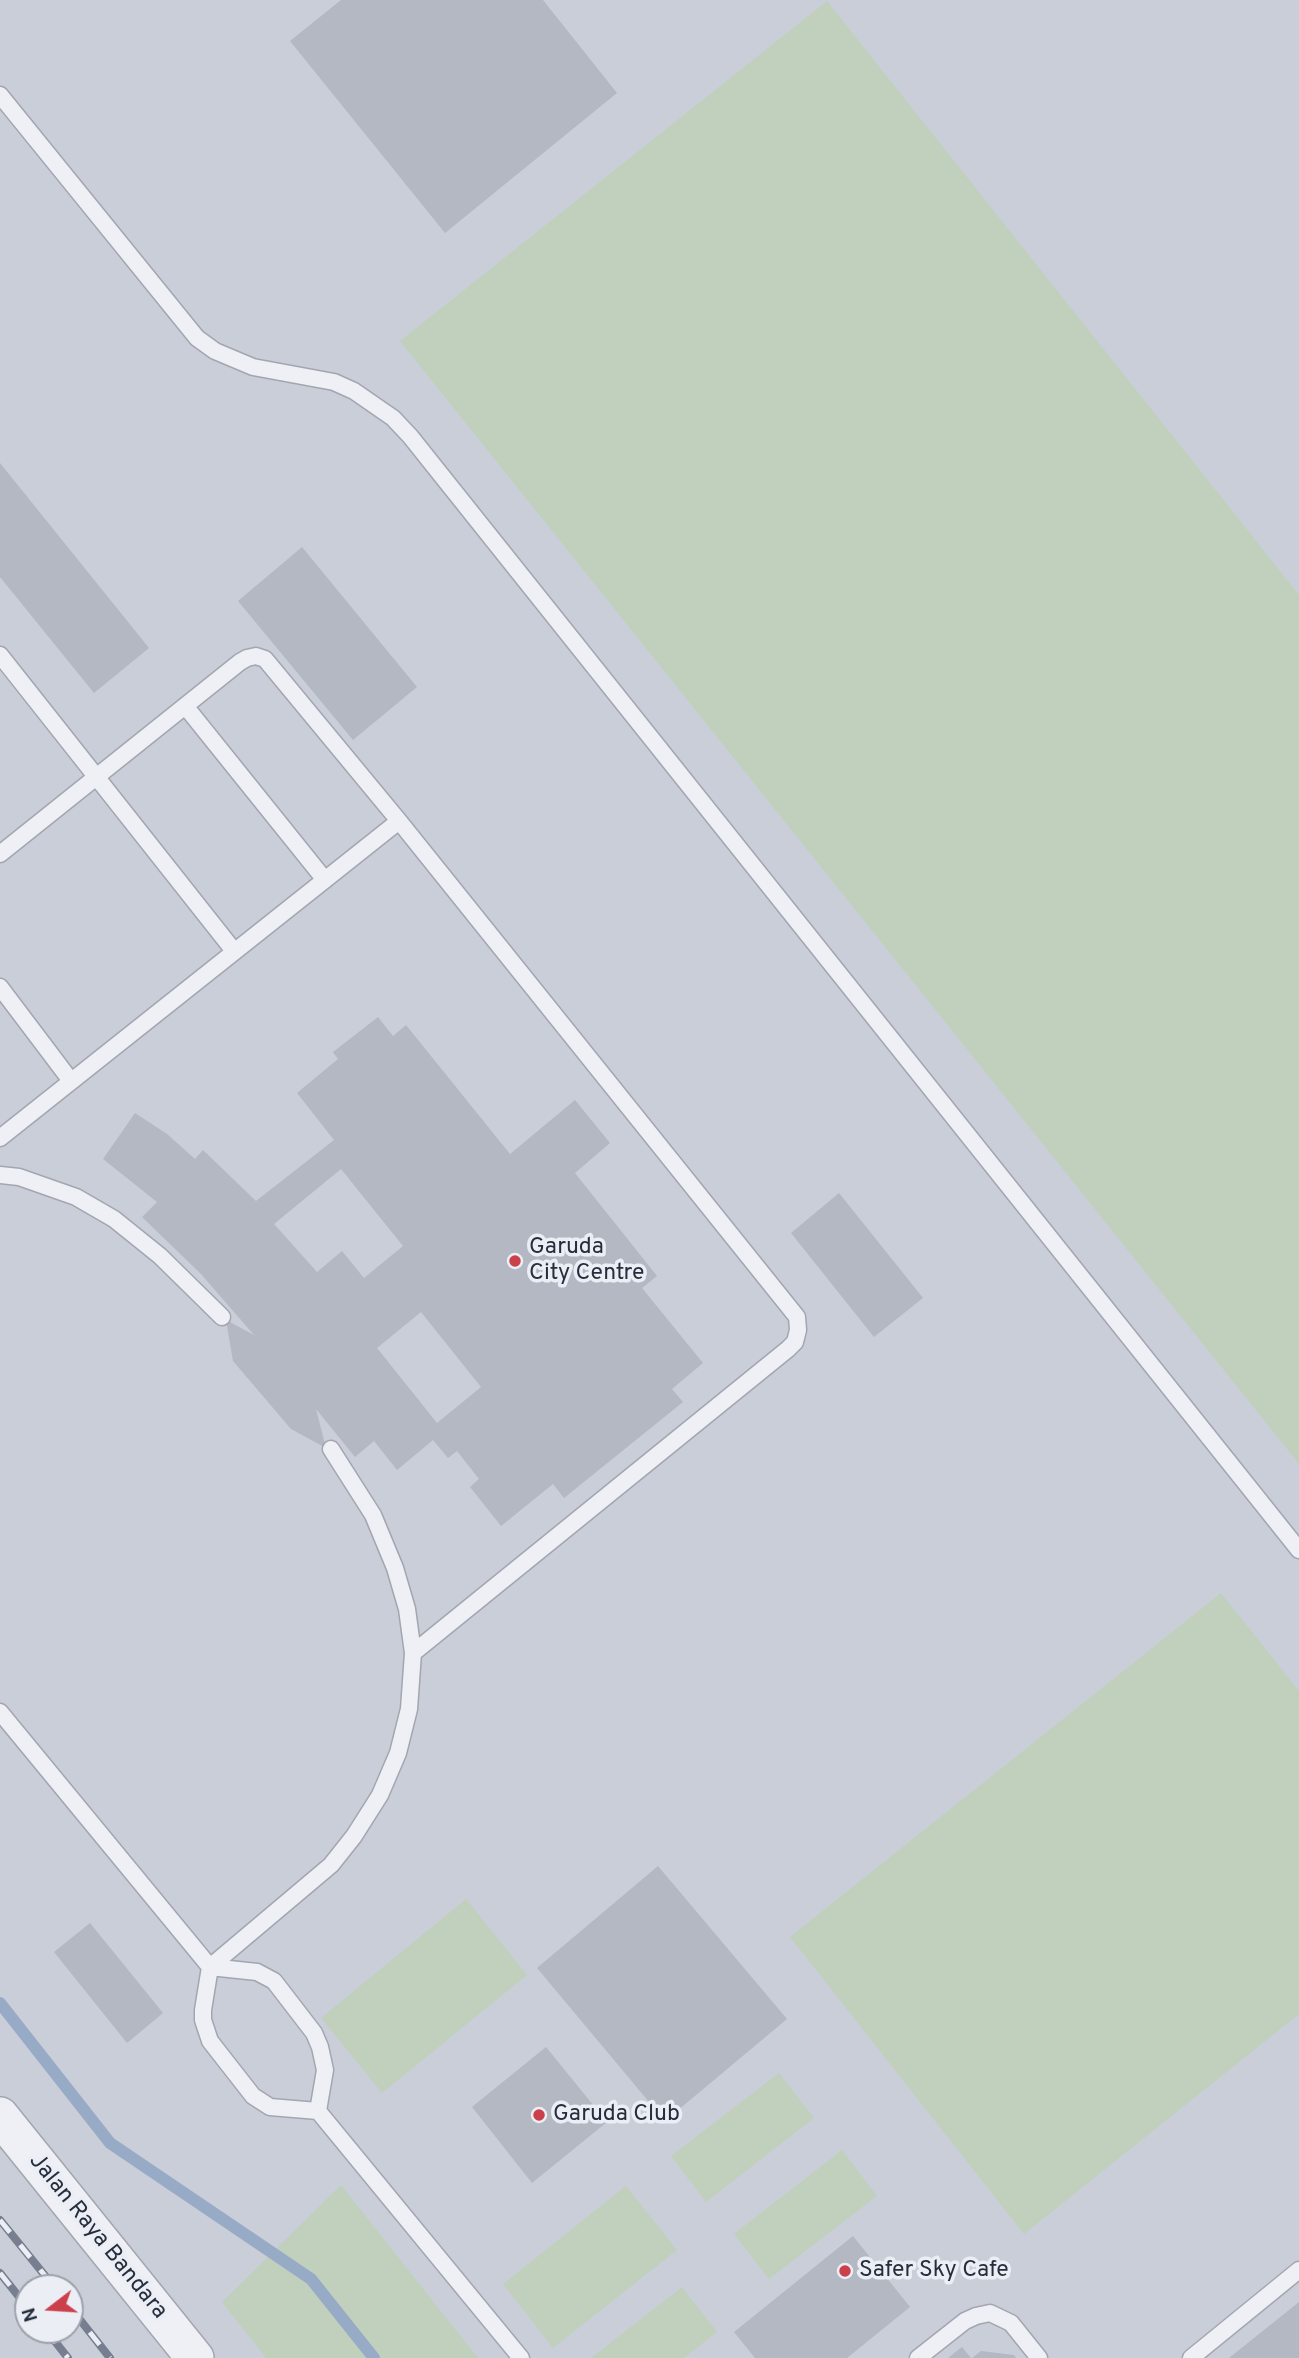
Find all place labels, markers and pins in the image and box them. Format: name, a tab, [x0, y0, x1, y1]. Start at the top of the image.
place label: Garuda City Centre	[529, 1234, 644, 1288]
marker: Garuda City Centre	[507, 1253, 523, 1269]
place label: Garuda Club	[553, 2101, 680, 2129]
marker: Garuda Club	[531, 2107, 547, 2123]
place label: Safer Sky Cafe	[859, 2257, 1009, 2285]
marker: Safer Sky Cafe	[837, 2263, 853, 2279]

